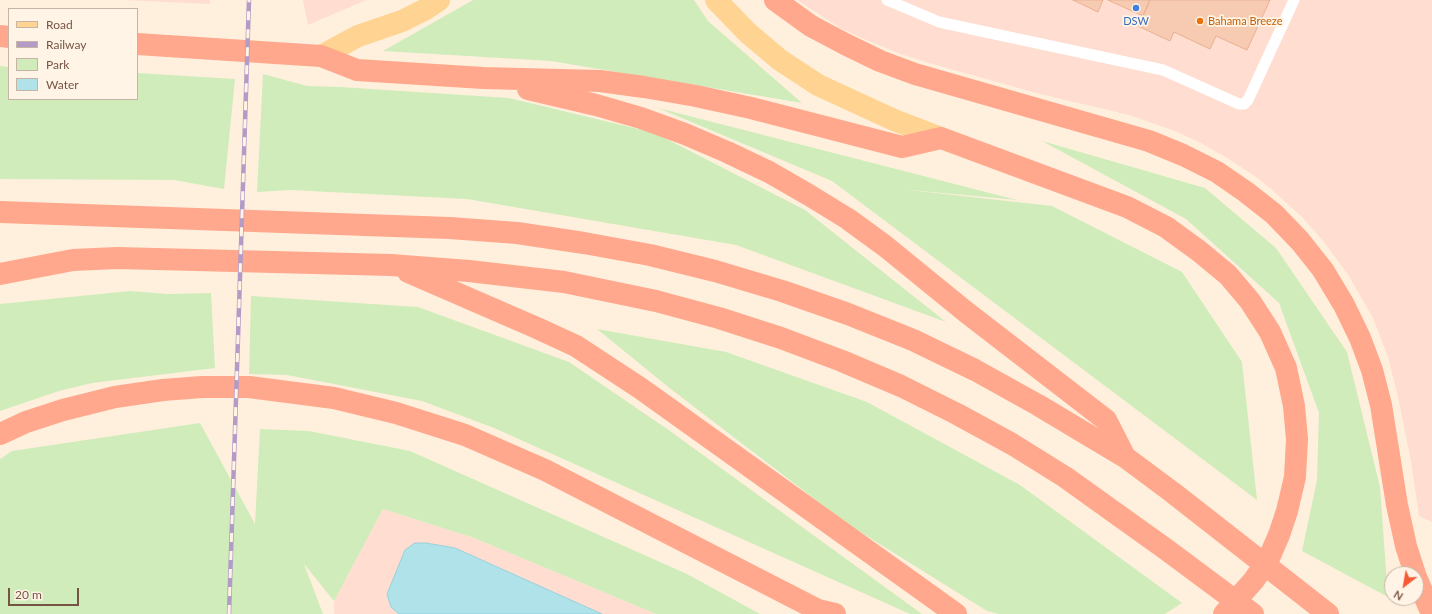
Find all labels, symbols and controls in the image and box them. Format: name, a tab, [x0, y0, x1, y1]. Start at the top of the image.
marker: DSW	[1131, 3, 1141, 13]
legend	[8, 8, 138, 100]
place label: DSW	[1123, 14, 1149, 28]
place label: Bahama Breeze	[1208, 14, 1282, 28]
marker: Bahama Breeze	[1195, 16, 1205, 26]
text: Road	[46, 17, 73, 32]
text: Railway	[46, 37, 86, 52]
text: Park	[46, 57, 69, 72]
text: Water	[46, 77, 79, 92]
north arrow	[1384, 566, 1424, 606]
scale bar	[10, 580, 81, 606]
text: 20 m	[15, 587, 42, 602]
text: N	[1391, 588, 1405, 604]

